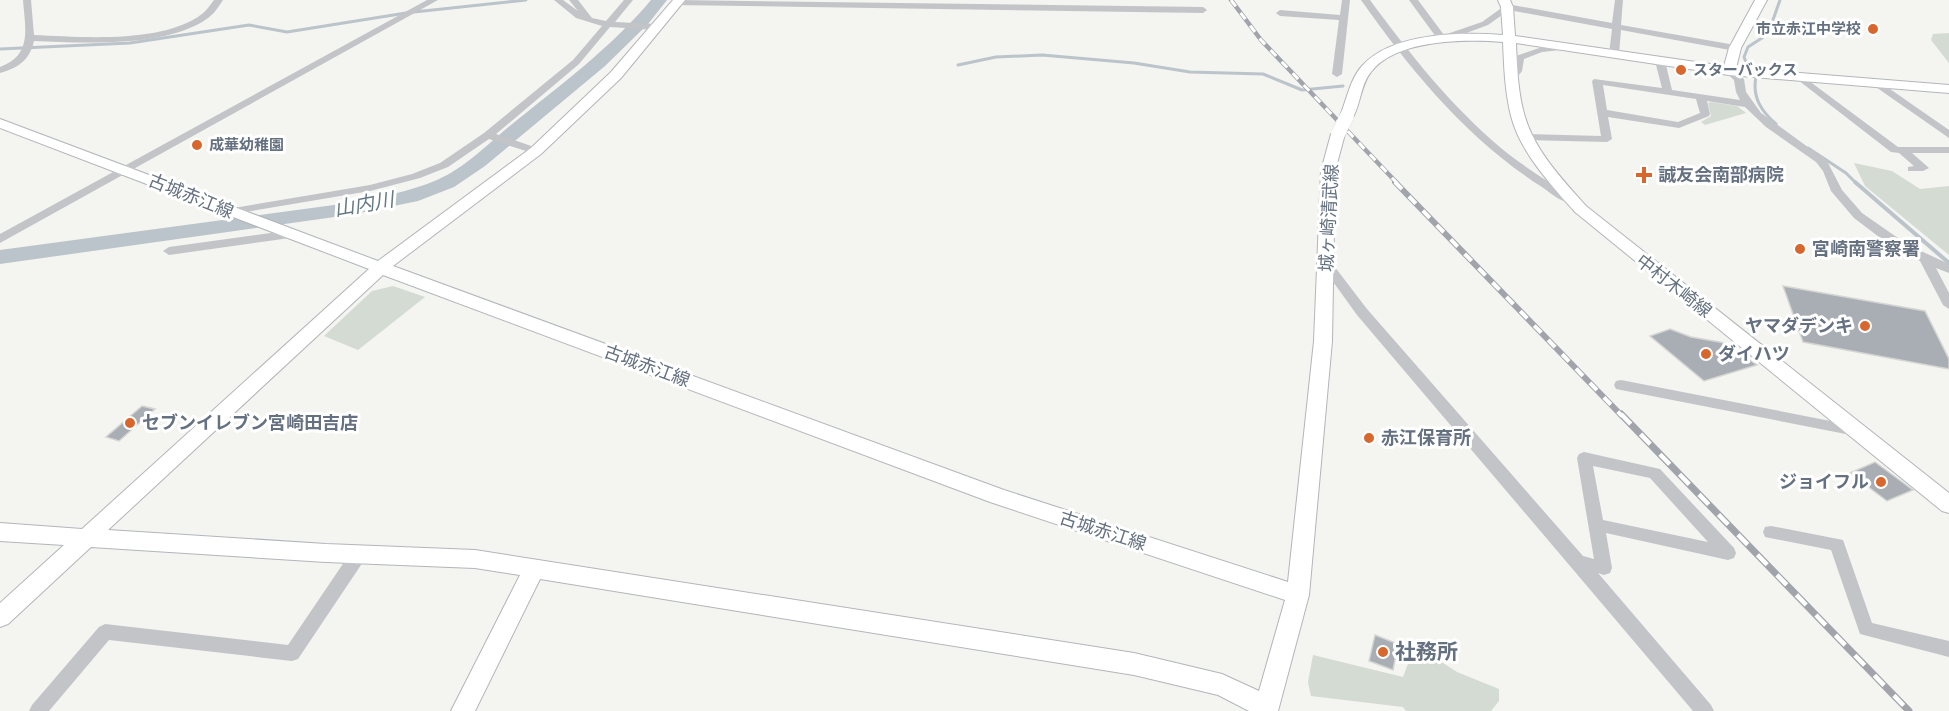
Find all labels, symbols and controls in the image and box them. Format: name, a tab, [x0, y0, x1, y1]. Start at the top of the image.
place label: 市立赤江中学校	[1756, 20, 1861, 38]
marker: 市立赤江中学校	[1866, 22, 1880, 36]
place label: スターバックス	[1693, 61, 1797, 79]
marker: スターバックス	[1674, 63, 1688, 77]
place label: 成華幼稚園	[209, 136, 284, 154]
marker: 成華幼稚園	[190, 138, 204, 152]
street label: 城ヶ崎清武線	[1315, 163, 1343, 273]
place label: 誠友会南部病院	[1658, 164, 1784, 186]
marker: 誠友会南部病院	[1635, 166, 1653, 184]
street label: 古城赤江線	[145, 169, 237, 223]
water label: 山内川	[332, 188, 398, 222]
place label: 宮崎南警察署	[1812, 238, 1920, 260]
marker: 宮崎南警察署	[1793, 242, 1807, 256]
street label: 中村木崎線	[1632, 250, 1716, 322]
place label: ヤマダデンキ	[1745, 315, 1853, 337]
marker: ヤマダデンキ	[1858, 319, 1872, 333]
street label: 古城赤江線	[601, 340, 693, 392]
place label: ダイハツ	[1718, 343, 1790, 365]
marker: ダイハツ	[1699, 347, 1713, 361]
place label: セブンイレブン宮崎田吉店	[142, 412, 358, 434]
marker: セブンイレブン宮崎田吉店	[123, 416, 137, 430]
place label: 赤江保育所	[1381, 427, 1471, 449]
marker: 赤江保育所	[1362, 431, 1376, 445]
place label: ジョイフル	[1779, 471, 1869, 493]
marker: ジョイフル	[1874, 475, 1888, 489]
street label: 古城赤江線	[1057, 507, 1149, 555]
place label: 社務所	[1395, 640, 1458, 665]
marker: 社務所	[1376, 645, 1390, 659]

